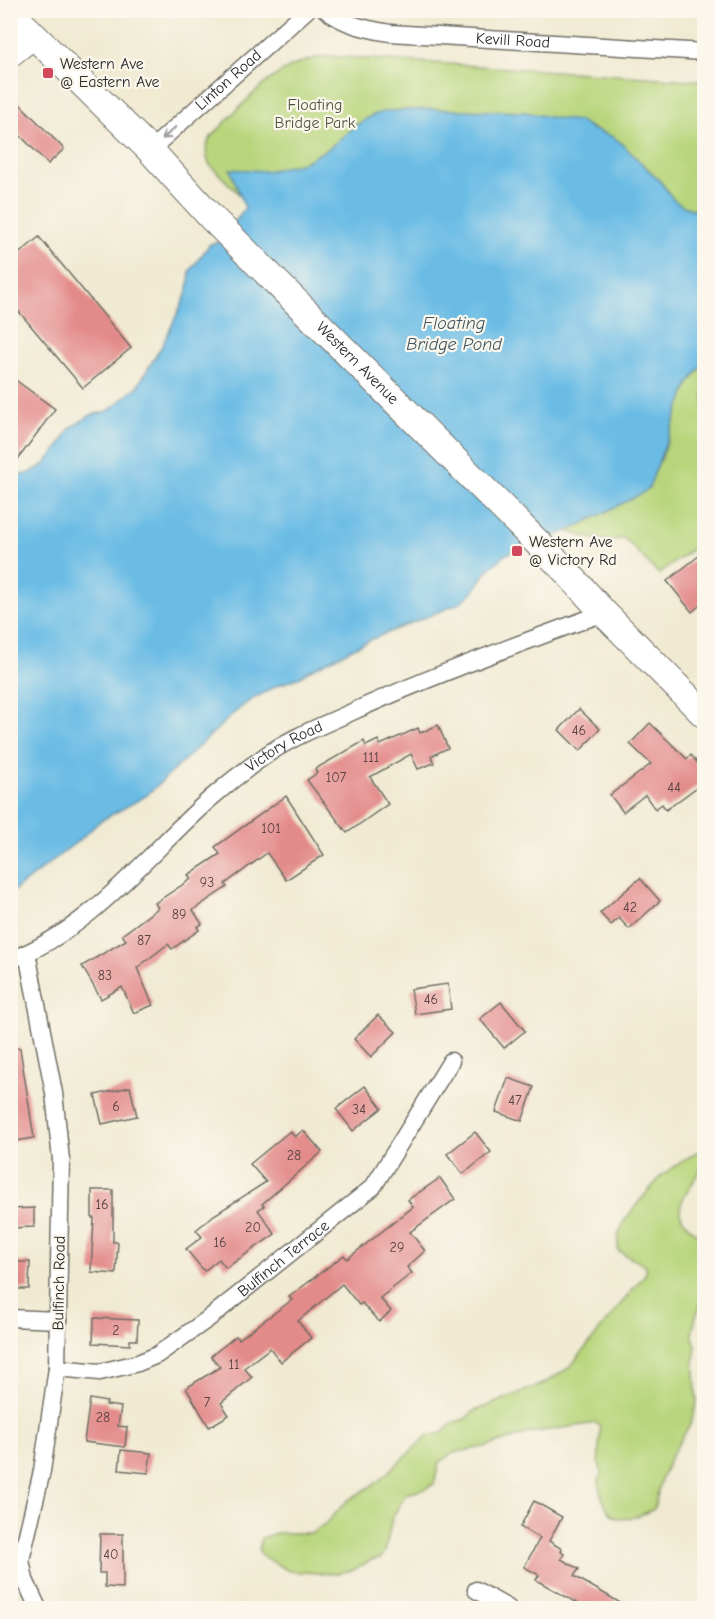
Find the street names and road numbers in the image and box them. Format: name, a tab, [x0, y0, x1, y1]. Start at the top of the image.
street label: Kevill Road	[475, 29, 551, 52]
street label: Linton Road	[192, 46, 265, 114]
street label: Western Avenue	[312, 318, 402, 408]
street label: Victory Road	[242, 717, 325, 776]
street label: Bulfinch Terrace	[234, 1217, 333, 1301]
street label: Bulfinch Road	[49, 1235, 69, 1331]

